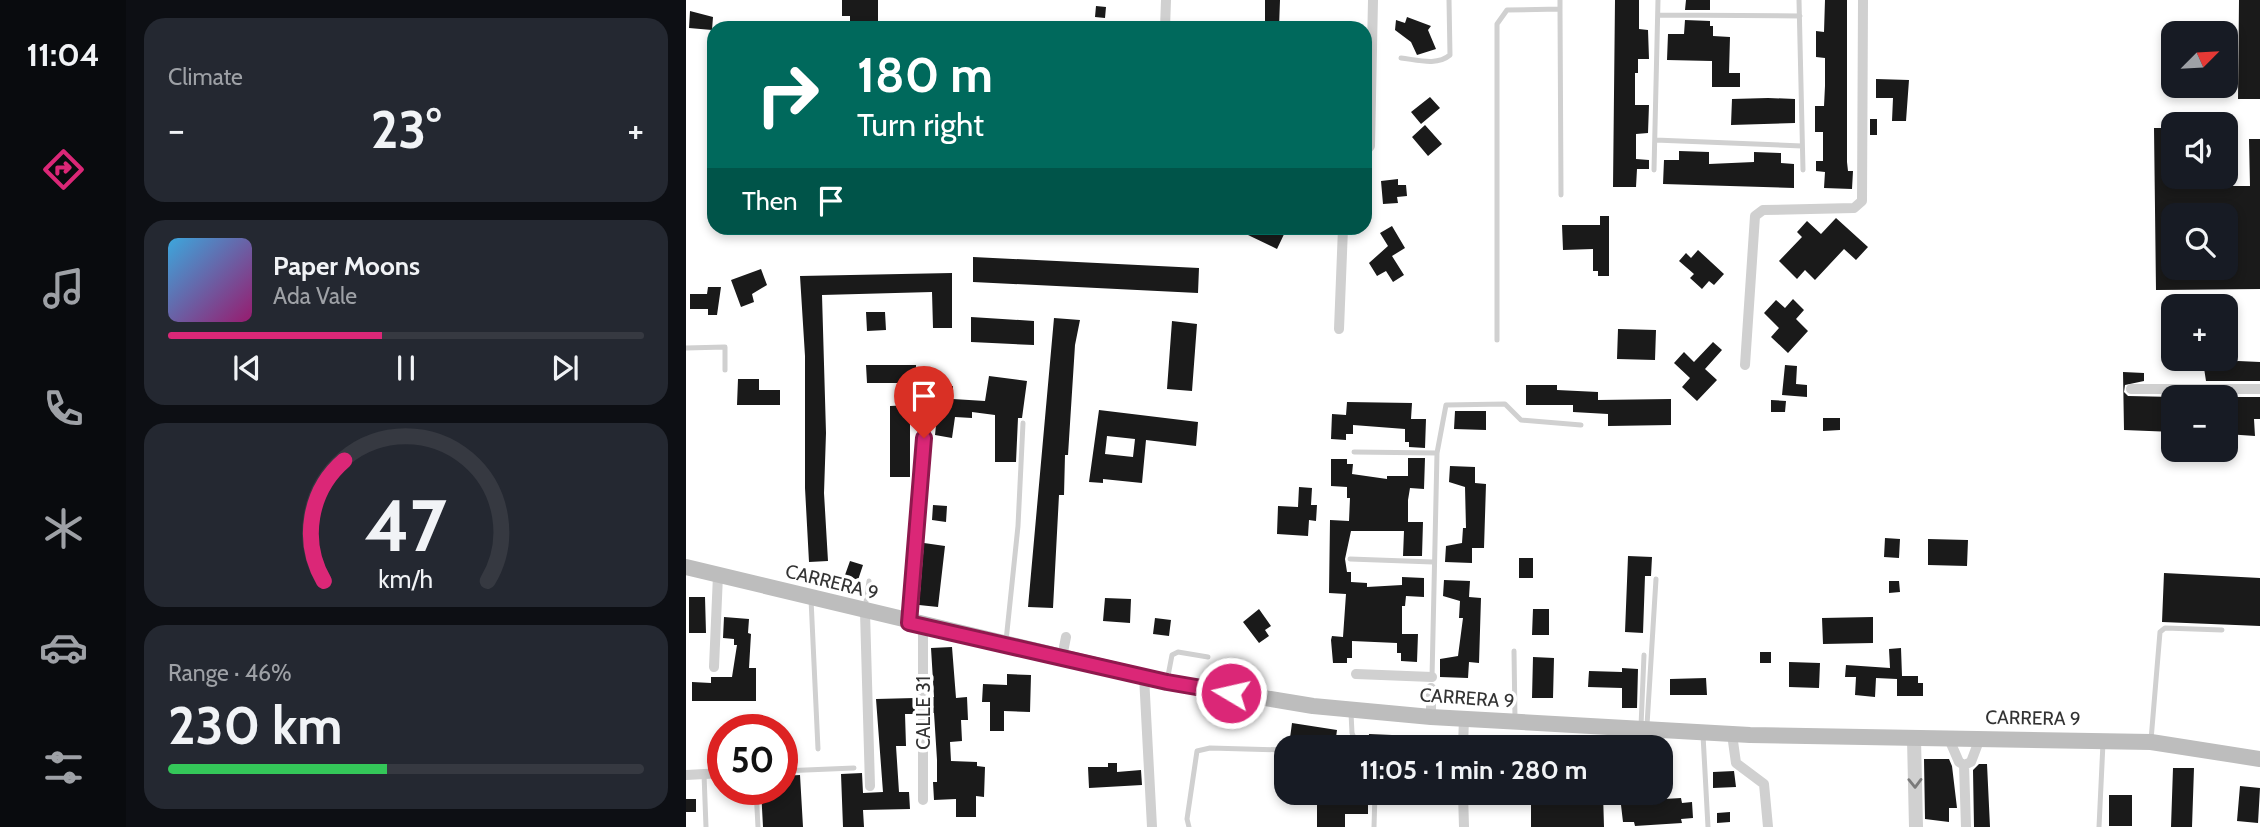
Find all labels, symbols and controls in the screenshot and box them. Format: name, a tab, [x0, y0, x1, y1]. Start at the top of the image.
north arrow	[2161, 21, 2238, 98]
map controls	[2161, 21, 2238, 462]
text: 11:04	[26, 35, 100, 74]
text: 180 m	[857, 45, 993, 104]
icon: right	[742, 49, 833, 140]
text: Climate	[168, 63, 243, 91]
text: 23°	[371, 98, 441, 161]
text: Turn right	[857, 105, 984, 144]
text: −	[168, 106, 185, 153]
text: +	[627, 106, 644, 153]
button: sound	[2161, 112, 2238, 189]
icon: directions	[39, 145, 88, 194]
icon: arrive	[812, 182, 850, 220]
text: Then	[742, 185, 798, 217]
button: search	[2161, 203, 2238, 280]
text: Paper Moons	[273, 250, 420, 282]
icon: music	[39, 264, 88, 313]
text: Ada Vale	[273, 282, 357, 310]
button: +	[2161, 294, 2238, 371]
icon: previous	[228, 349, 266, 387]
icon: pause	[387, 349, 425, 387]
icon: next	[546, 349, 584, 387]
pin	[894, 366, 954, 438]
icon: arrive	[905, 377, 943, 415]
icon: phone	[39, 384, 88, 433]
button: −	[2161, 385, 2238, 462]
text: 47	[365, 481, 447, 569]
icon: climate	[39, 504, 88, 553]
street label: CARRERA 9	[783, 559, 881, 605]
text: km/h	[379, 563, 433, 593]
icon: car	[39, 623, 88, 672]
position arrow	[1194, 656, 1268, 730]
text: Range · 46%	[168, 659, 292, 687]
street label: CALLE 31	[912, 676, 935, 750]
street label: CARRERA 9	[1419, 683, 1515, 713]
text: 230 km	[168, 694, 342, 757]
street label: CARRERA 9	[1985, 706, 2081, 730]
speed limit sign: 50	[707, 714, 798, 805]
icon: filters	[39, 743, 88, 792]
text: 11:05 · 1 min · 280 m	[1360, 754, 1587, 786]
one-way arrow	[1907, 778, 1923, 789]

